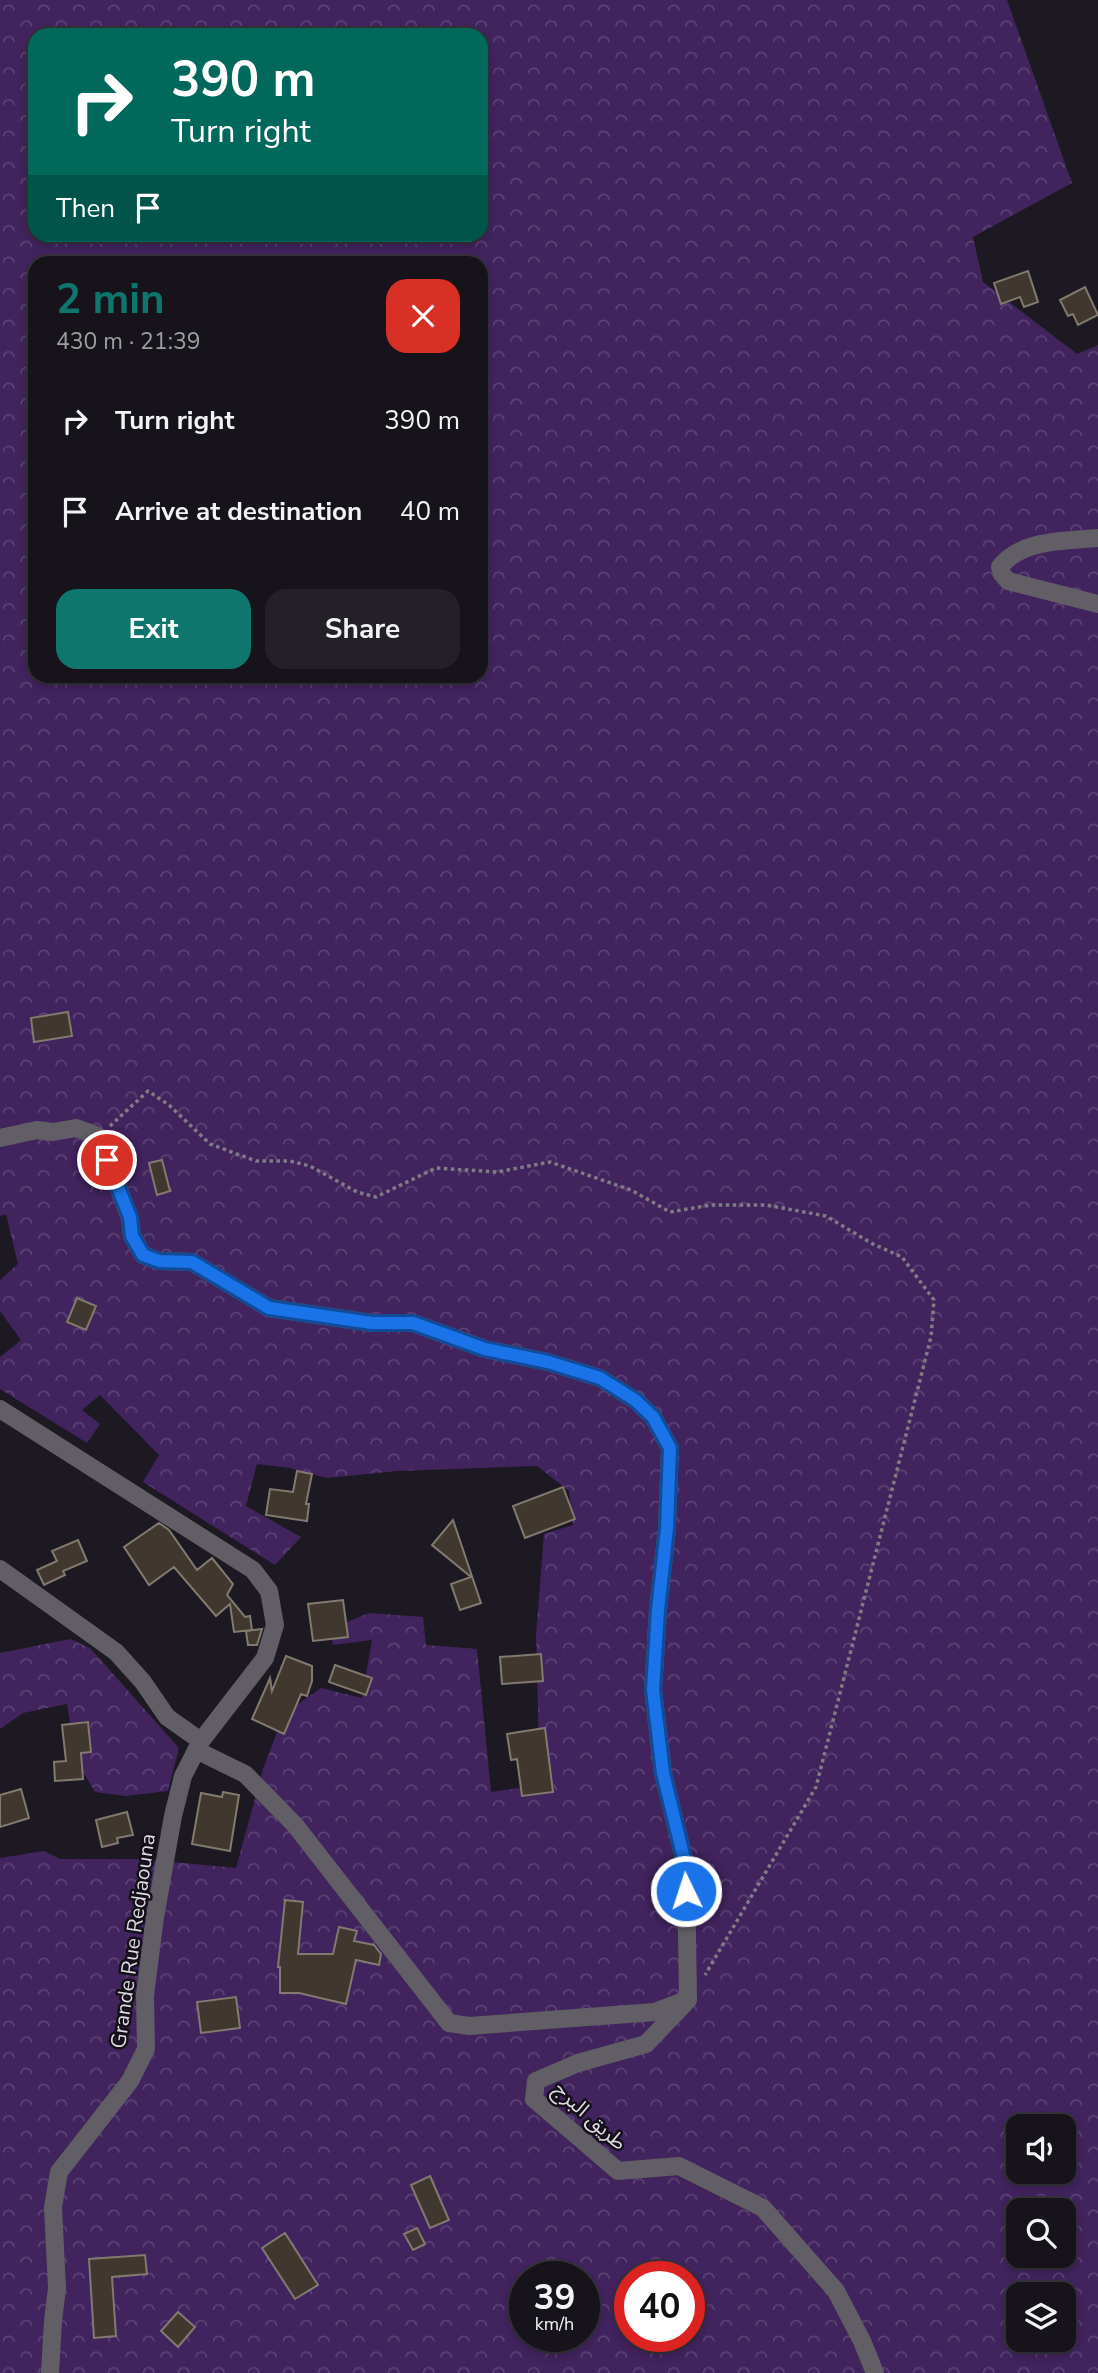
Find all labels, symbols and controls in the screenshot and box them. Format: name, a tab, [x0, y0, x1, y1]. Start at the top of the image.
text: 390 m	[171, 46, 315, 113]
icon: right	[56, 56, 147, 147]
text: Turn right	[171, 110, 311, 153]
icon: arrive	[129, 189, 167, 227]
text: Then	[56, 191, 115, 226]
text: 2 min	[56, 271, 165, 328]
button: close	[386, 279, 460, 353]
text: 430 m · 21:39	[56, 326, 201, 357]
icon: right	[56, 402, 94, 440]
text: Turn right	[115, 403, 234, 438]
text: 390 m	[384, 403, 460, 438]
icon: arrive	[56, 493, 94, 531]
text: Arrive at destination	[115, 494, 362, 529]
text: 40 m	[400, 494, 460, 529]
button: Exit	[56, 589, 251, 669]
button: Share	[265, 589, 460, 669]
pin	[77, 1130, 137, 1190]
icon: arrive	[88, 1141, 126, 1179]
street label: Grande Rue Redjaouna	[104, 1832, 162, 2050]
position arrow	[649, 1854, 723, 1928]
street label: طريق البرج	[547, 2076, 633, 2157]
map controls	[1006, 2114, 1076, 2352]
button: sound	[1006, 2114, 1076, 2184]
button: search	[1006, 2198, 1076, 2268]
speed limit sign: 40	[614, 2261, 705, 2352]
text: 39	[533, 2274, 576, 2321]
button: layers	[1006, 2282, 1076, 2352]
text: km/h	[535, 2312, 574, 2336]

